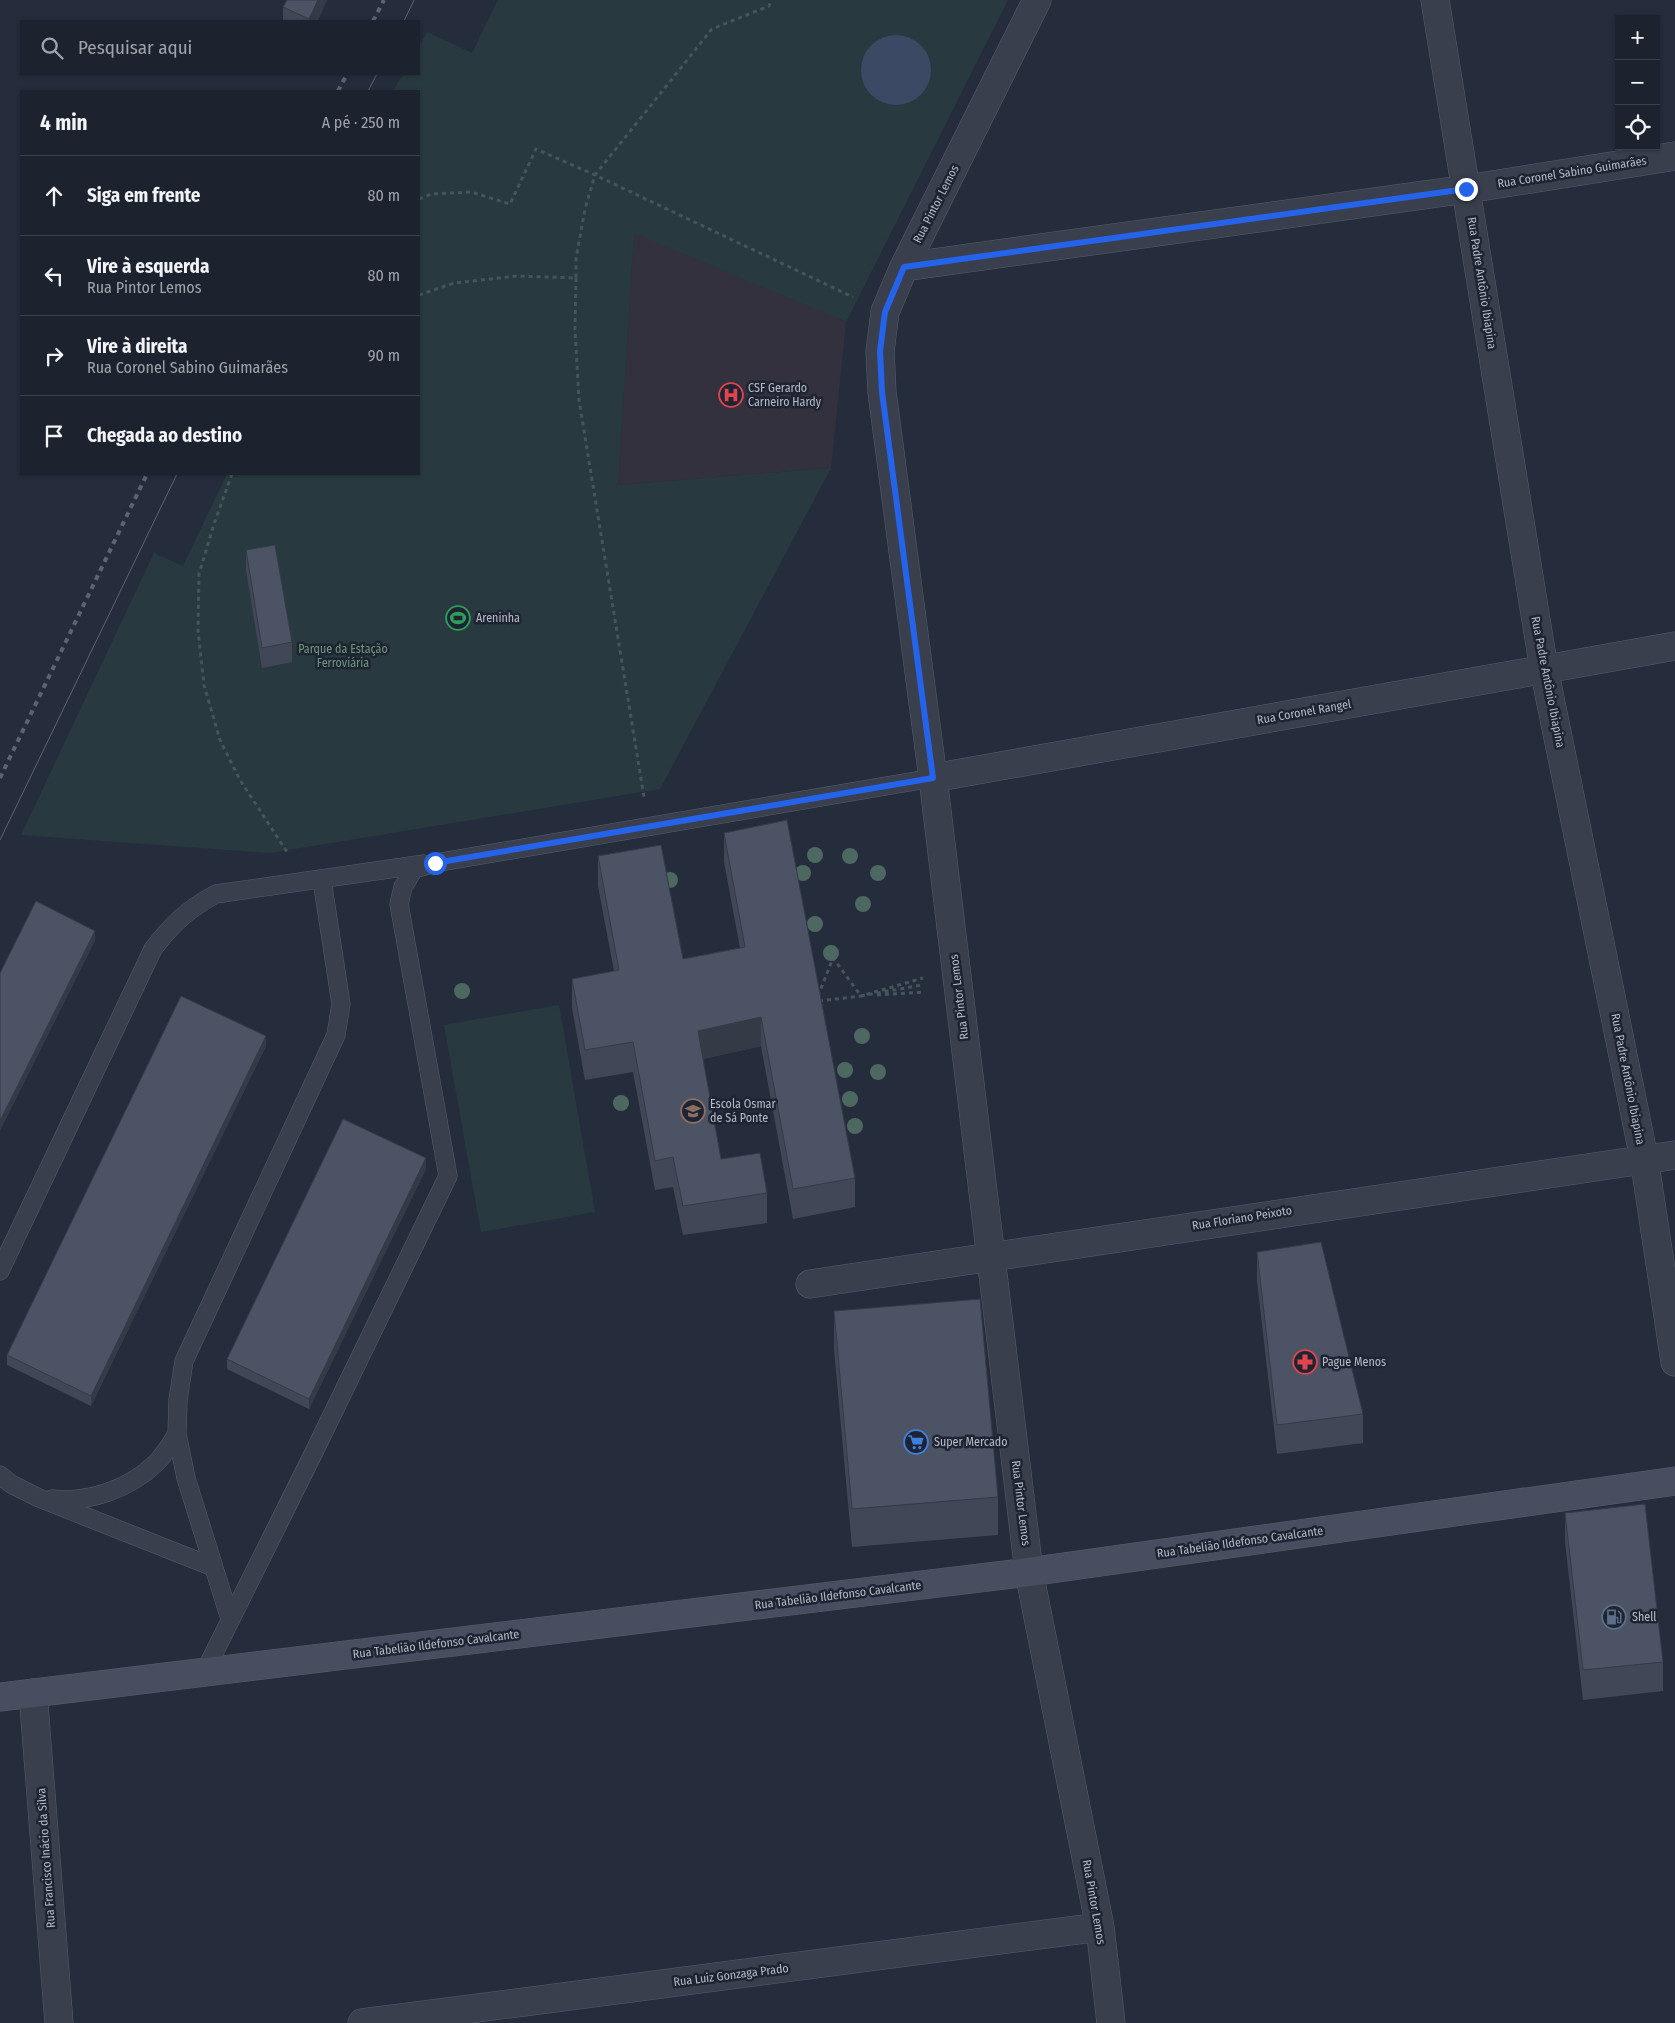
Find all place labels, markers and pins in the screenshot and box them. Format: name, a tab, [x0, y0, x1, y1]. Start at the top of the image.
place label: CSF Gerardo Carneiro Hardy	[748, 381, 822, 409]
hospital icon: CSF Gerardo Carneiro Hardy	[718, 382, 744, 408]
sports icon: Areninha	[445, 605, 471, 631]
place label: Areninha	[476, 611, 520, 625]
place label: Escola Osmar de Sá Ponte	[710, 1097, 776, 1125]
school or university icon: Escola Osmar de Sá Ponte	[680, 1098, 706, 1124]
pharmacy icon: Pague Menos	[1292, 1349, 1318, 1375]
place label: Pague Menos	[1322, 1355, 1386, 1369]
supermarket icon: Super Mercado	[903, 1429, 929, 1455]
place label: Super Mercado	[934, 1435, 1008, 1449]
fuel station icon: Shell	[1601, 1604, 1627, 1630]
place label: Shell	[1632, 1610, 1657, 1624]

